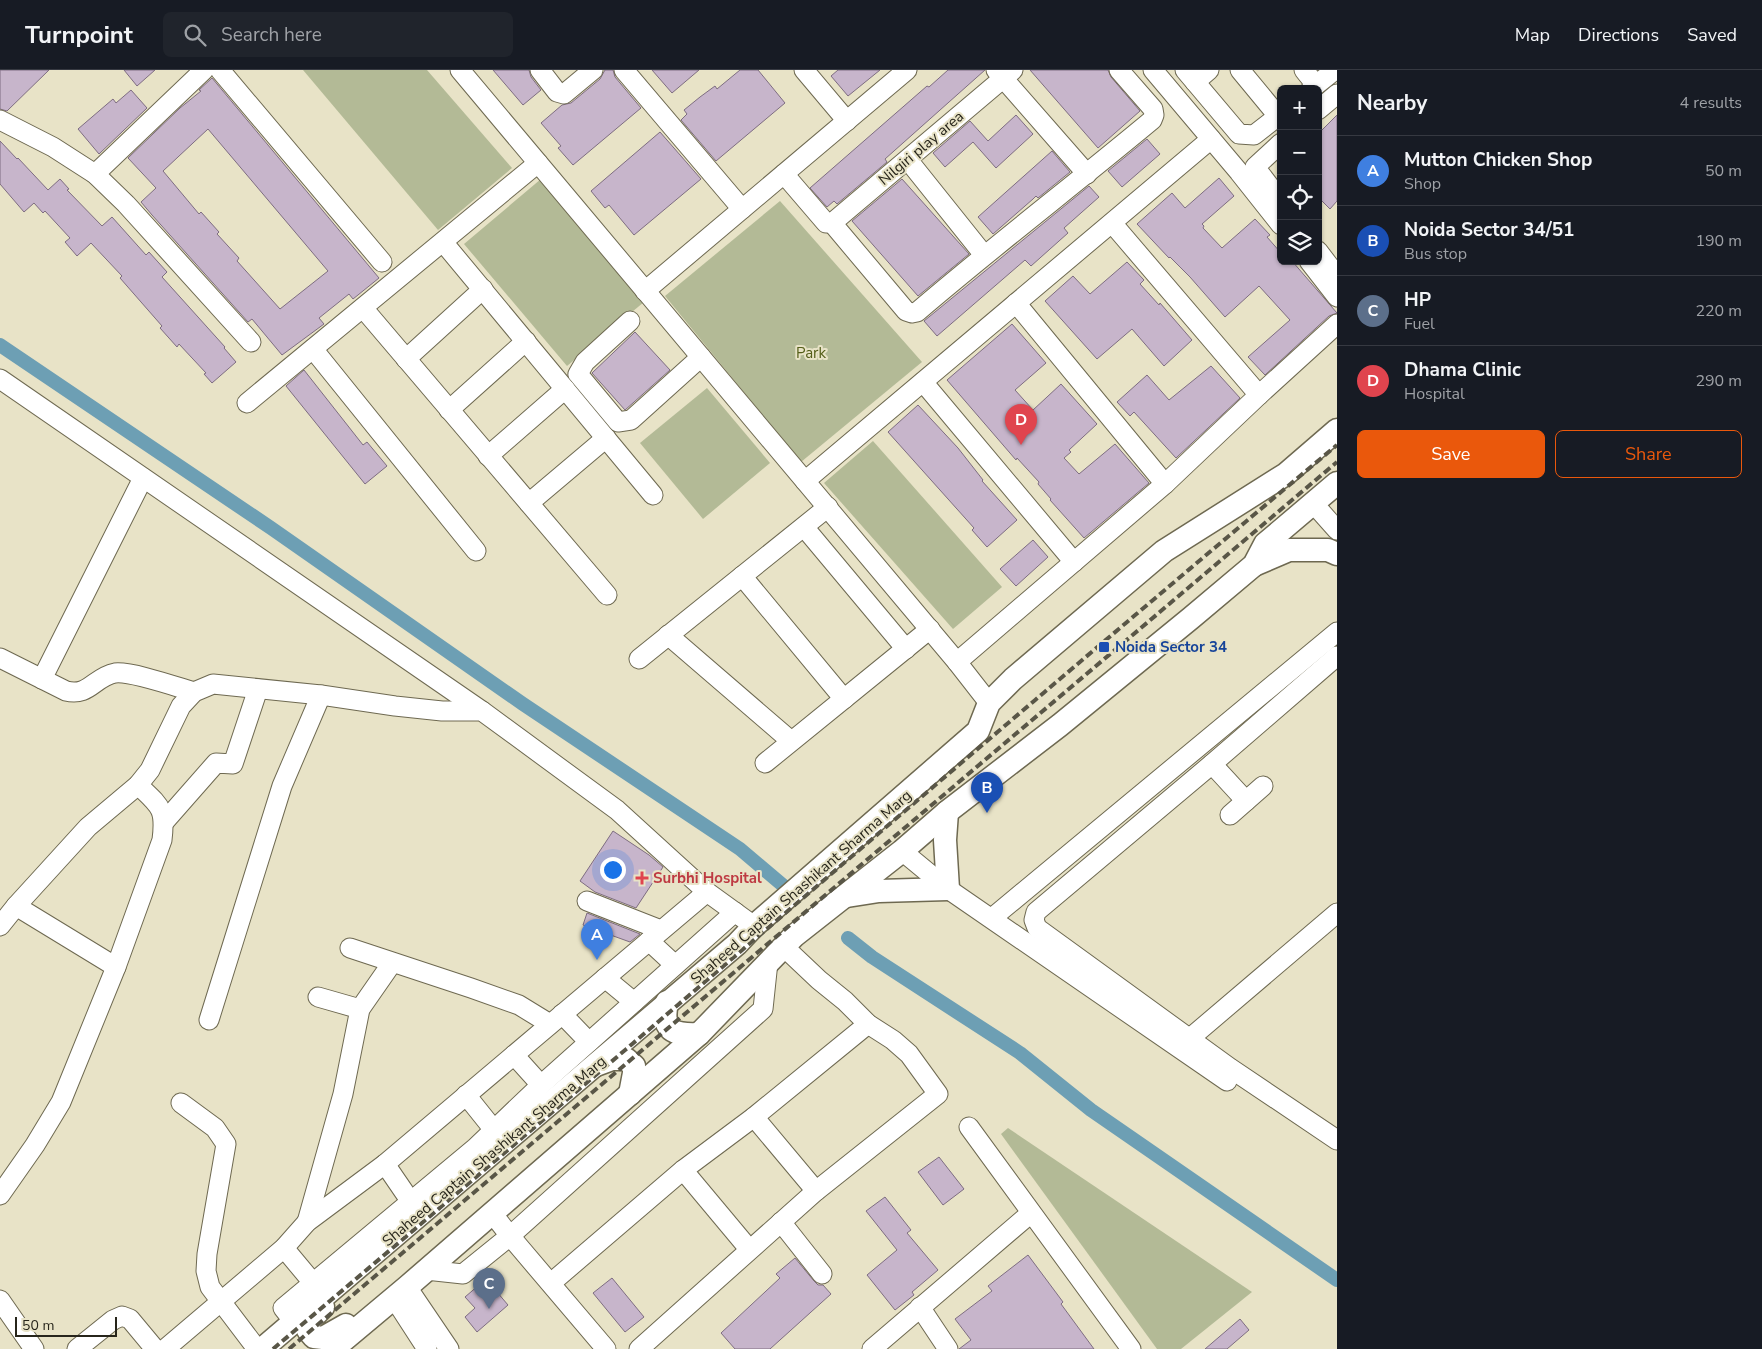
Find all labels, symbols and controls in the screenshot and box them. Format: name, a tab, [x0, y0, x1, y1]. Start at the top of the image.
search box	[163, 12, 513, 57]
text: Turnpoint	[25, 19, 133, 51]
icon: search	[181, 21, 209, 49]
text: Search here	[221, 22, 322, 48]
text: Map	[1515, 23, 1550, 47]
text: Directions	[1578, 23, 1659, 47]
text: Saved	[1687, 23, 1737, 47]
map controls	[1277, 85, 1322, 265]
button: +	[1277, 85, 1322, 130]
text: Nearby	[1357, 89, 1427, 117]
text: 4 results	[1680, 92, 1742, 114]
street label: Nilgiri play area	[874, 106, 968, 190]
button: −	[1277, 130, 1322, 175]
text: Mutton Chicken Shop	[1404, 147, 1592, 173]
text: A	[1367, 160, 1379, 182]
text: 50 m	[1705, 160, 1742, 182]
text: Shop	[1404, 173, 1441, 195]
button: locate	[1277, 175, 1322, 220]
text: Noida Sector 34/51	[1404, 217, 1575, 243]
button: layers	[1277, 220, 1322, 265]
text: B	[1367, 230, 1379, 252]
text: 190 m	[1695, 230, 1742, 252]
text: Bus stop	[1404, 243, 1467, 265]
text: HP	[1404, 287, 1431, 313]
text: C	[1368, 300, 1378, 322]
text: 220 m	[1695, 300, 1742, 322]
text: Fuel	[1404, 313, 1435, 335]
park label: Park	[796, 343, 826, 363]
text: Dhama Clinic	[1404, 357, 1521, 383]
text: D	[1367, 370, 1379, 392]
text: 290 m	[1695, 370, 1742, 392]
text: Hospital	[1404, 383, 1465, 405]
pin: D	[1005, 404, 1037, 445]
button: Save	[1357, 430, 1545, 478]
button: Share	[1555, 430, 1742, 478]
place label: Noida Sector 34	[1115, 637, 1227, 657]
marker: Noida Sector 34	[1097, 640, 1111, 654]
pin: B	[971, 772, 1003, 813]
street label: Shaheed Captain Shashikant Sharma Marg	[686, 785, 916, 989]
your location	[600, 857, 626, 883]
place label: Surbhi Hospital	[653, 868, 762, 888]
marker: Surbhi Hospital	[635, 871, 649, 885]
pin: A	[581, 919, 613, 960]
street label: Shaheed Captain Shashikant Sharma Marg	[378, 1051, 610, 1251]
pin: C	[473, 1268, 505, 1309]
scale bar	[15, 1314, 118, 1337]
text: 50 m	[22, 1316, 54, 1335]

